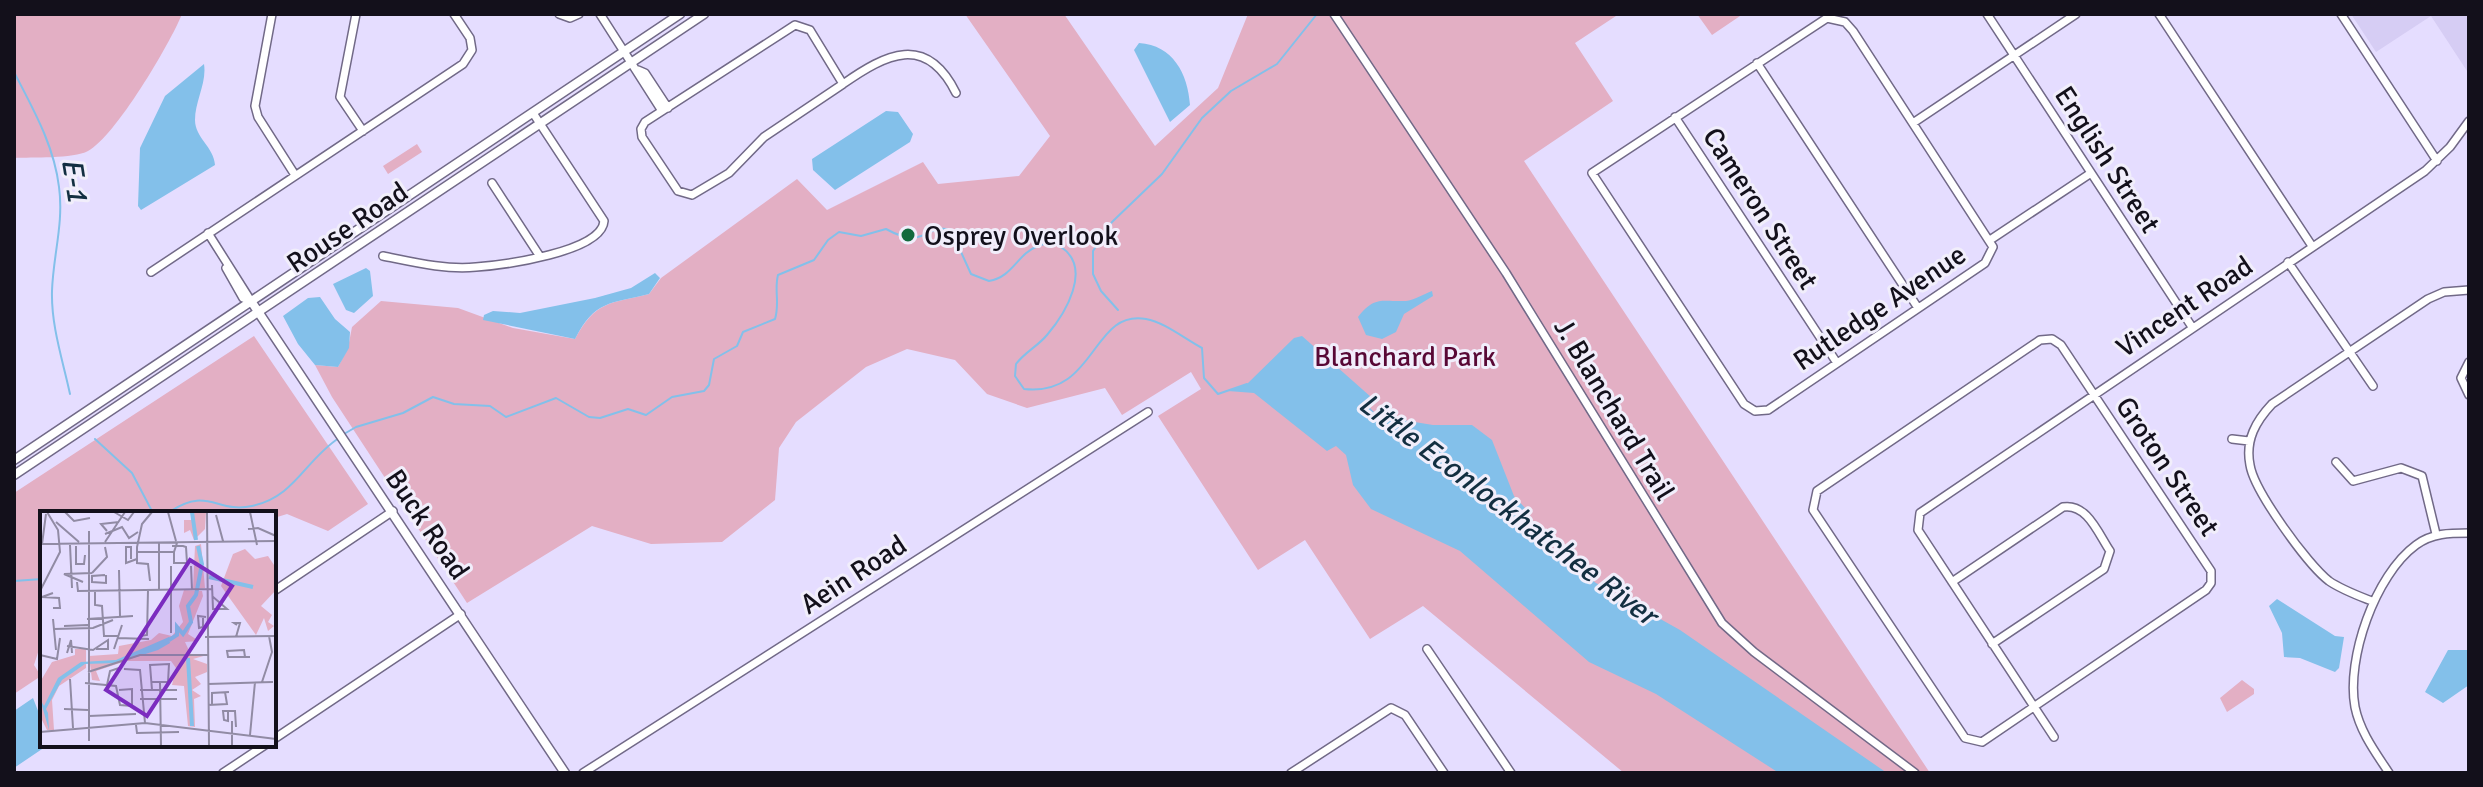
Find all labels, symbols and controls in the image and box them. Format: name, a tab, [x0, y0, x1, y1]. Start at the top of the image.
street label: English Street	[2047, 80, 2167, 239]
street label: Cameron Street	[1695, 121, 1825, 296]
water label: E-1	[53, 156, 96, 205]
street label: Rouse Road	[281, 175, 415, 281]
place label: Osprey Overlook	[924, 219, 1118, 253]
marker: Osprey Overlook	[899, 226, 917, 244]
street label: Rutledge Avenue	[1787, 238, 1972, 378]
street label: Vincent Road	[2110, 249, 2259, 365]
street label: J. Blanchard Trail	[1546, 312, 1682, 507]
park label: Blanchard Park	[1314, 340, 1496, 374]
water label: Little Econlockhatchee River	[1351, 385, 1667, 636]
street label: Groton Street	[2108, 390, 2226, 543]
street label: Buck Road	[378, 463, 476, 586]
inset map	[40, 511, 276, 747]
street label: Aein Road	[794, 528, 913, 622]

